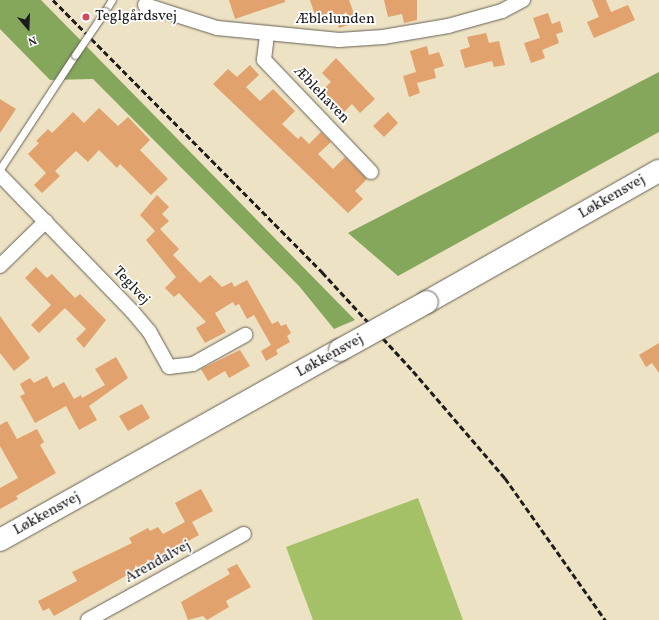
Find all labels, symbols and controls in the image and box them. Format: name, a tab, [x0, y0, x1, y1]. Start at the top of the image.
north arrow	[8, 8, 48, 48]
place label: Teglgårdsvej	[95, 8, 177, 26]
marker: Teglgårdsvej	[80, 11, 92, 23]
street label: Æblelunden	[295, 11, 375, 29]
text: N	[26, 31, 38, 48]
street label: Æblehaven	[289, 62, 353, 128]
street label: Løkkensvej	[576, 171, 648, 223]
street label: Teglvej	[109, 263, 153, 309]
street label: Løkkensvej	[293, 330, 367, 382]
street label: Løkkensvej	[10, 488, 84, 540]
street label: Arendalvej	[122, 537, 194, 587]

